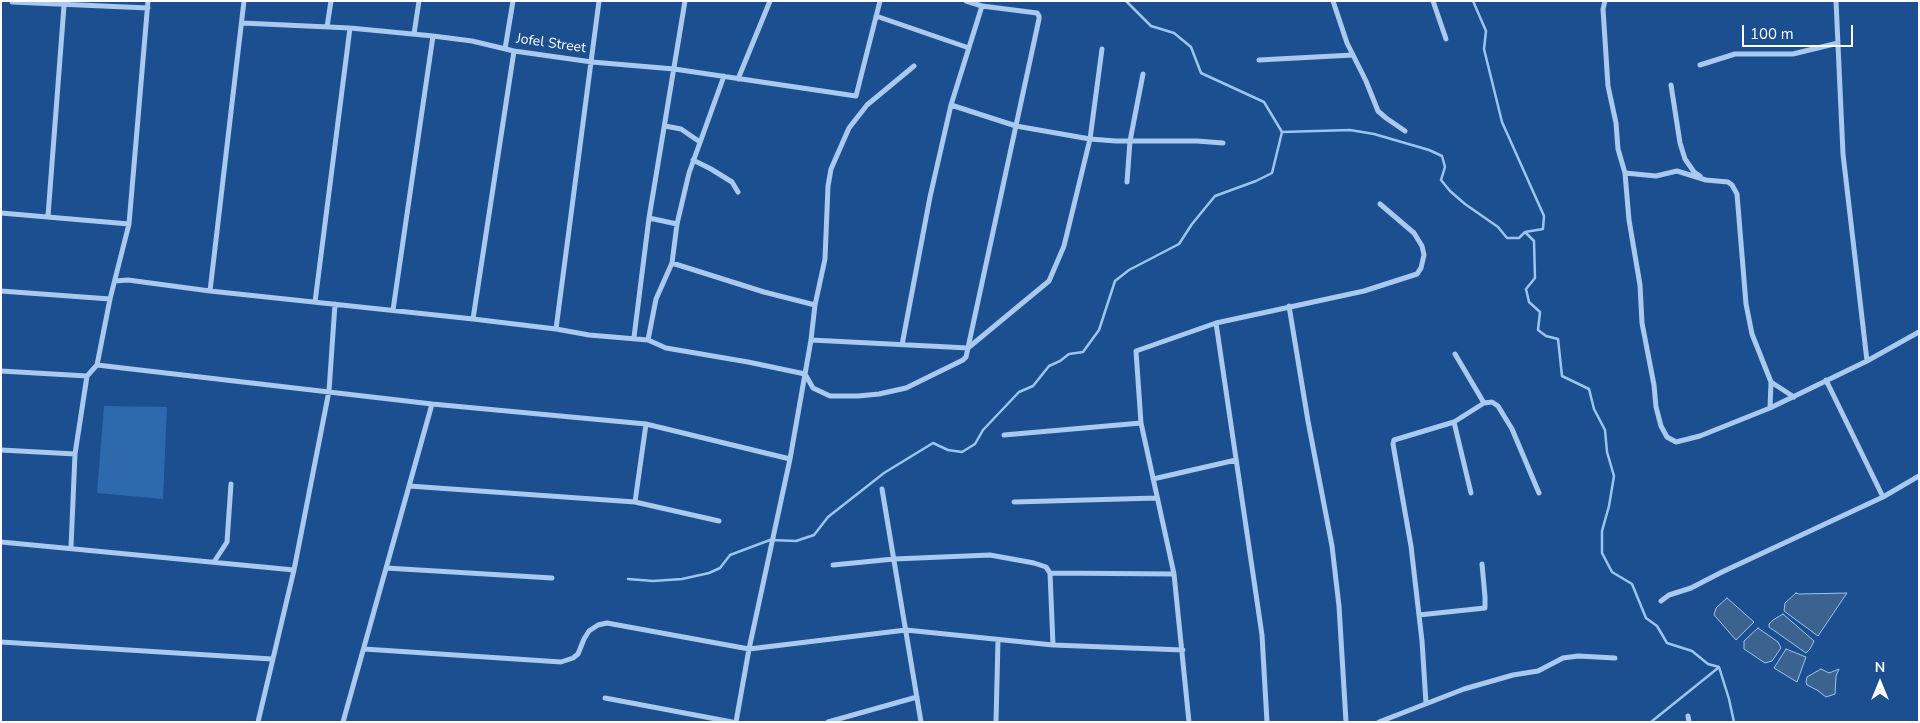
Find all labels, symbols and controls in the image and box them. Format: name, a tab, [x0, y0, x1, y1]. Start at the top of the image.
scale bar	[1745, 15, 1856, 47]
text: 100 m	[1750, 24, 1794, 44]
street label: Jofel Street	[515, 31, 587, 57]
north arrow	[1855, 658, 1905, 708]
text: N	[1875, 658, 1885, 677]

